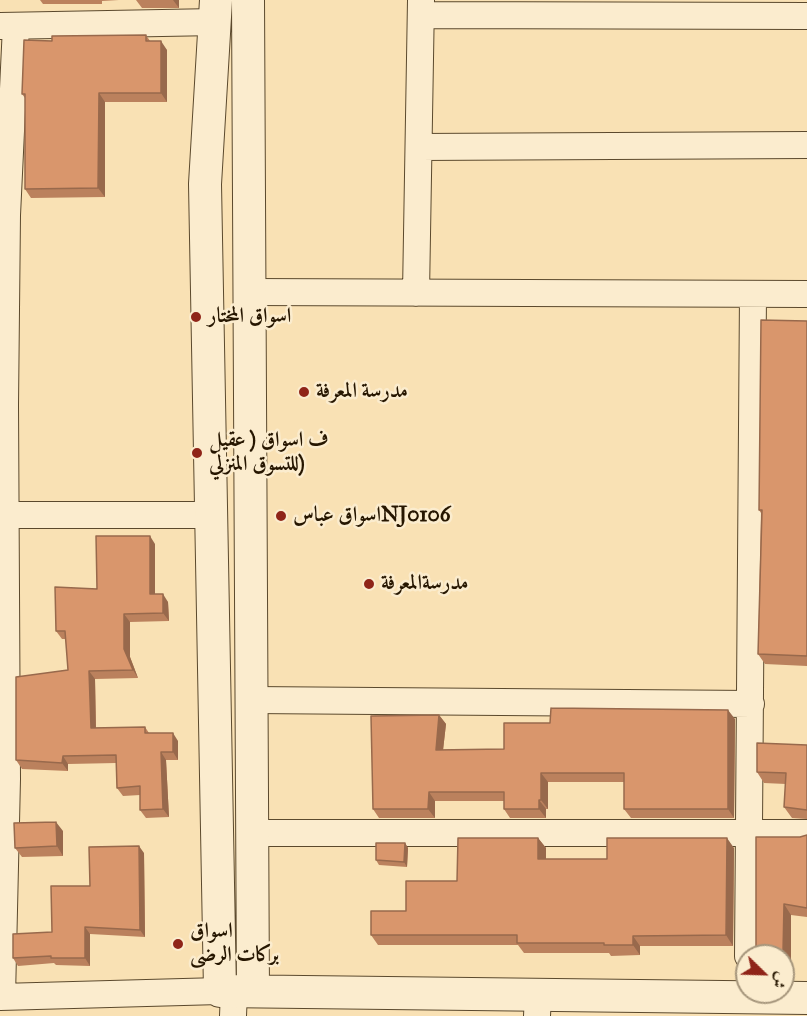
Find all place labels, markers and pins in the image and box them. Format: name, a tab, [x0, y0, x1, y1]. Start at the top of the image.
place label: اسواق المختار	[208, 304, 291, 330]
marker: اسواق المختار	[189, 310, 203, 324]
place label: مدرسة المعرفة	[316, 379, 408, 405]
marker: مدرسة المعرفة	[297, 385, 311, 399]
place label: ف اسواق ( عقيل للتسوق المنزلي)	[209, 428, 329, 478]
marker: ف اسواق ( عقيل للتسوق المنزلي)	[190, 446, 204, 460]
place label: اسواق عباسNJ0106	[293, 503, 451, 529]
marker: اسواق عباسNJ0106	[274, 509, 288, 523]
place label: مدرسةالمعرفة	[381, 571, 468, 597]
marker: مدرسةالمعرفة	[362, 577, 376, 591]
place label: اسواق بركات الرضى	[190, 919, 279, 969]
marker: اسواق بركات الرضى	[171, 937, 185, 951]

